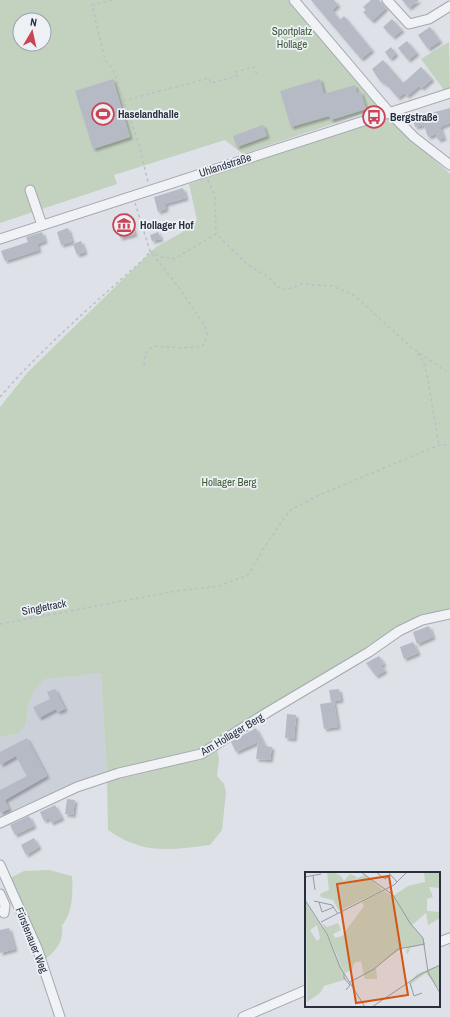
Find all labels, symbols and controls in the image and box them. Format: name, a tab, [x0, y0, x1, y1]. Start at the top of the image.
north arrow	[12, 12, 52, 52]
text: N	[29, 15, 38, 30]
park label: Sportplatz Hollage	[272, 24, 313, 51]
sports icon: Haselandhalle	[90, 101, 116, 127]
bus stop icon: Bergstraße	[361, 104, 387, 130]
place label: Haselandhalle	[118, 107, 179, 121]
place label: Bergstraße	[390, 110, 438, 124]
street label: Uhlandstraße	[197, 150, 253, 180]
museum icon: Hollager Hof	[111, 212, 137, 238]
place label: Hollager Hof	[140, 218, 194, 232]
park label: Hollager Berg	[201, 475, 257, 489]
street label: Singletrack	[21, 596, 68, 618]
street label: Am Hollager Berg	[197, 710, 266, 759]
inset map	[305, 872, 440, 1007]
street label: Fürstenauer Weg	[12, 905, 52, 975]

